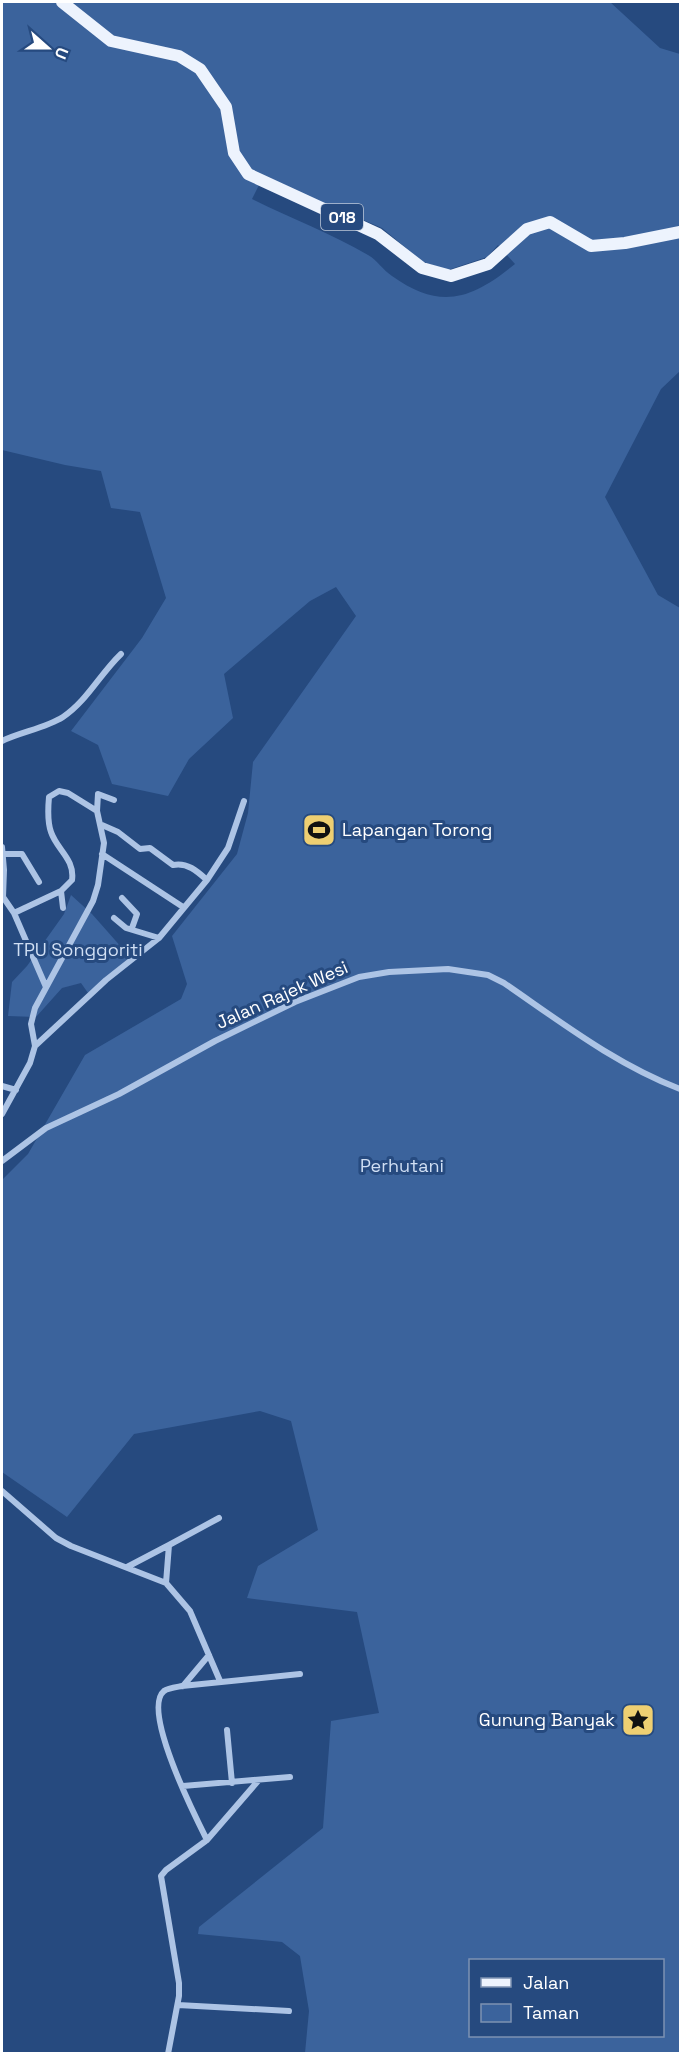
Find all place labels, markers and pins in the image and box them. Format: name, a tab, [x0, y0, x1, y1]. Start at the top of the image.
sports icon: Lapangan Torong	[301, 812, 337, 848]
place label: Lapangan Torong	[342, 818, 492, 841]
place icon: Gunung Banyak	[620, 1702, 656, 1738]
place label: Gunung Banyak	[479, 1708, 615, 1731]

